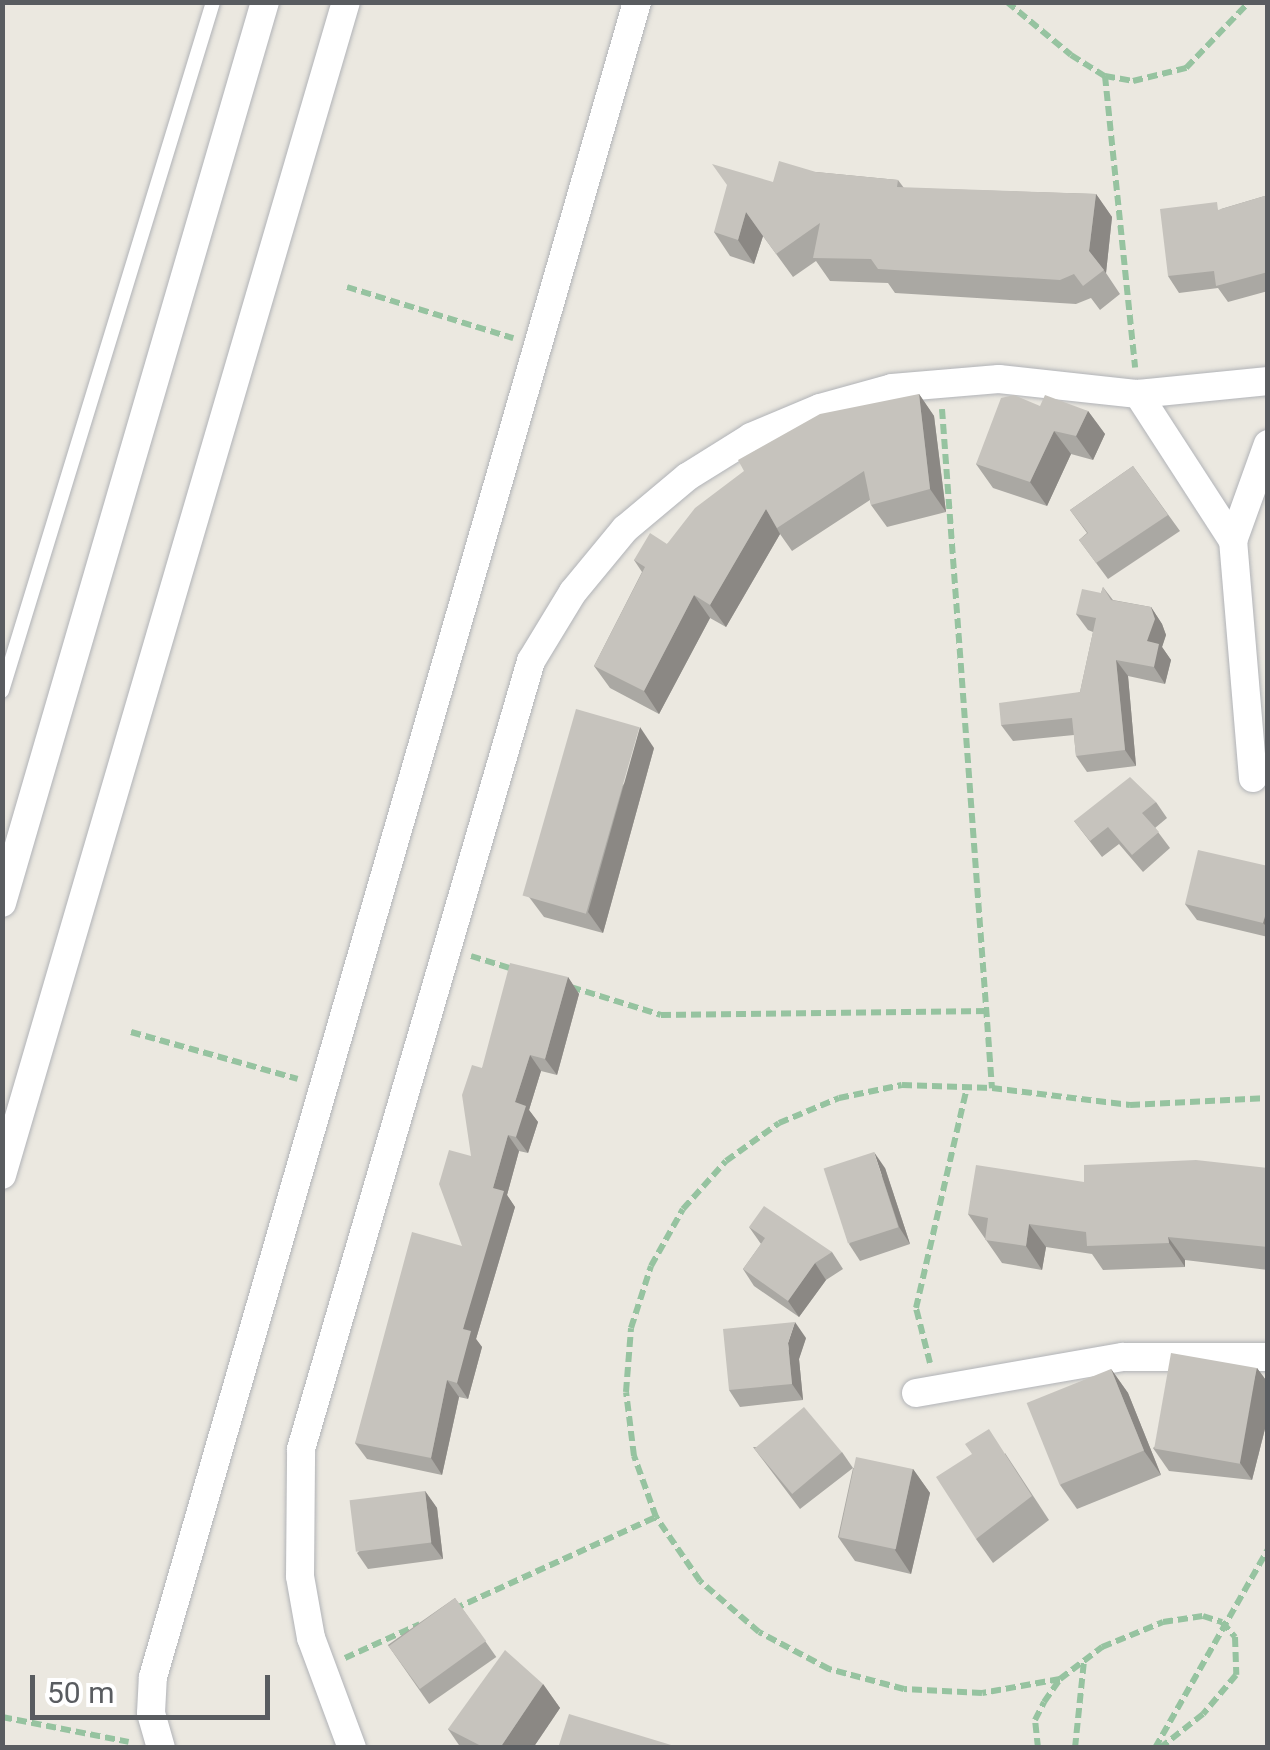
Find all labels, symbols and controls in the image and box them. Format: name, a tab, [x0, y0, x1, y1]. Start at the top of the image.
scale bar	[35, 1655, 275, 1717]
text: 50 m	[47, 1675, 114, 1710]

